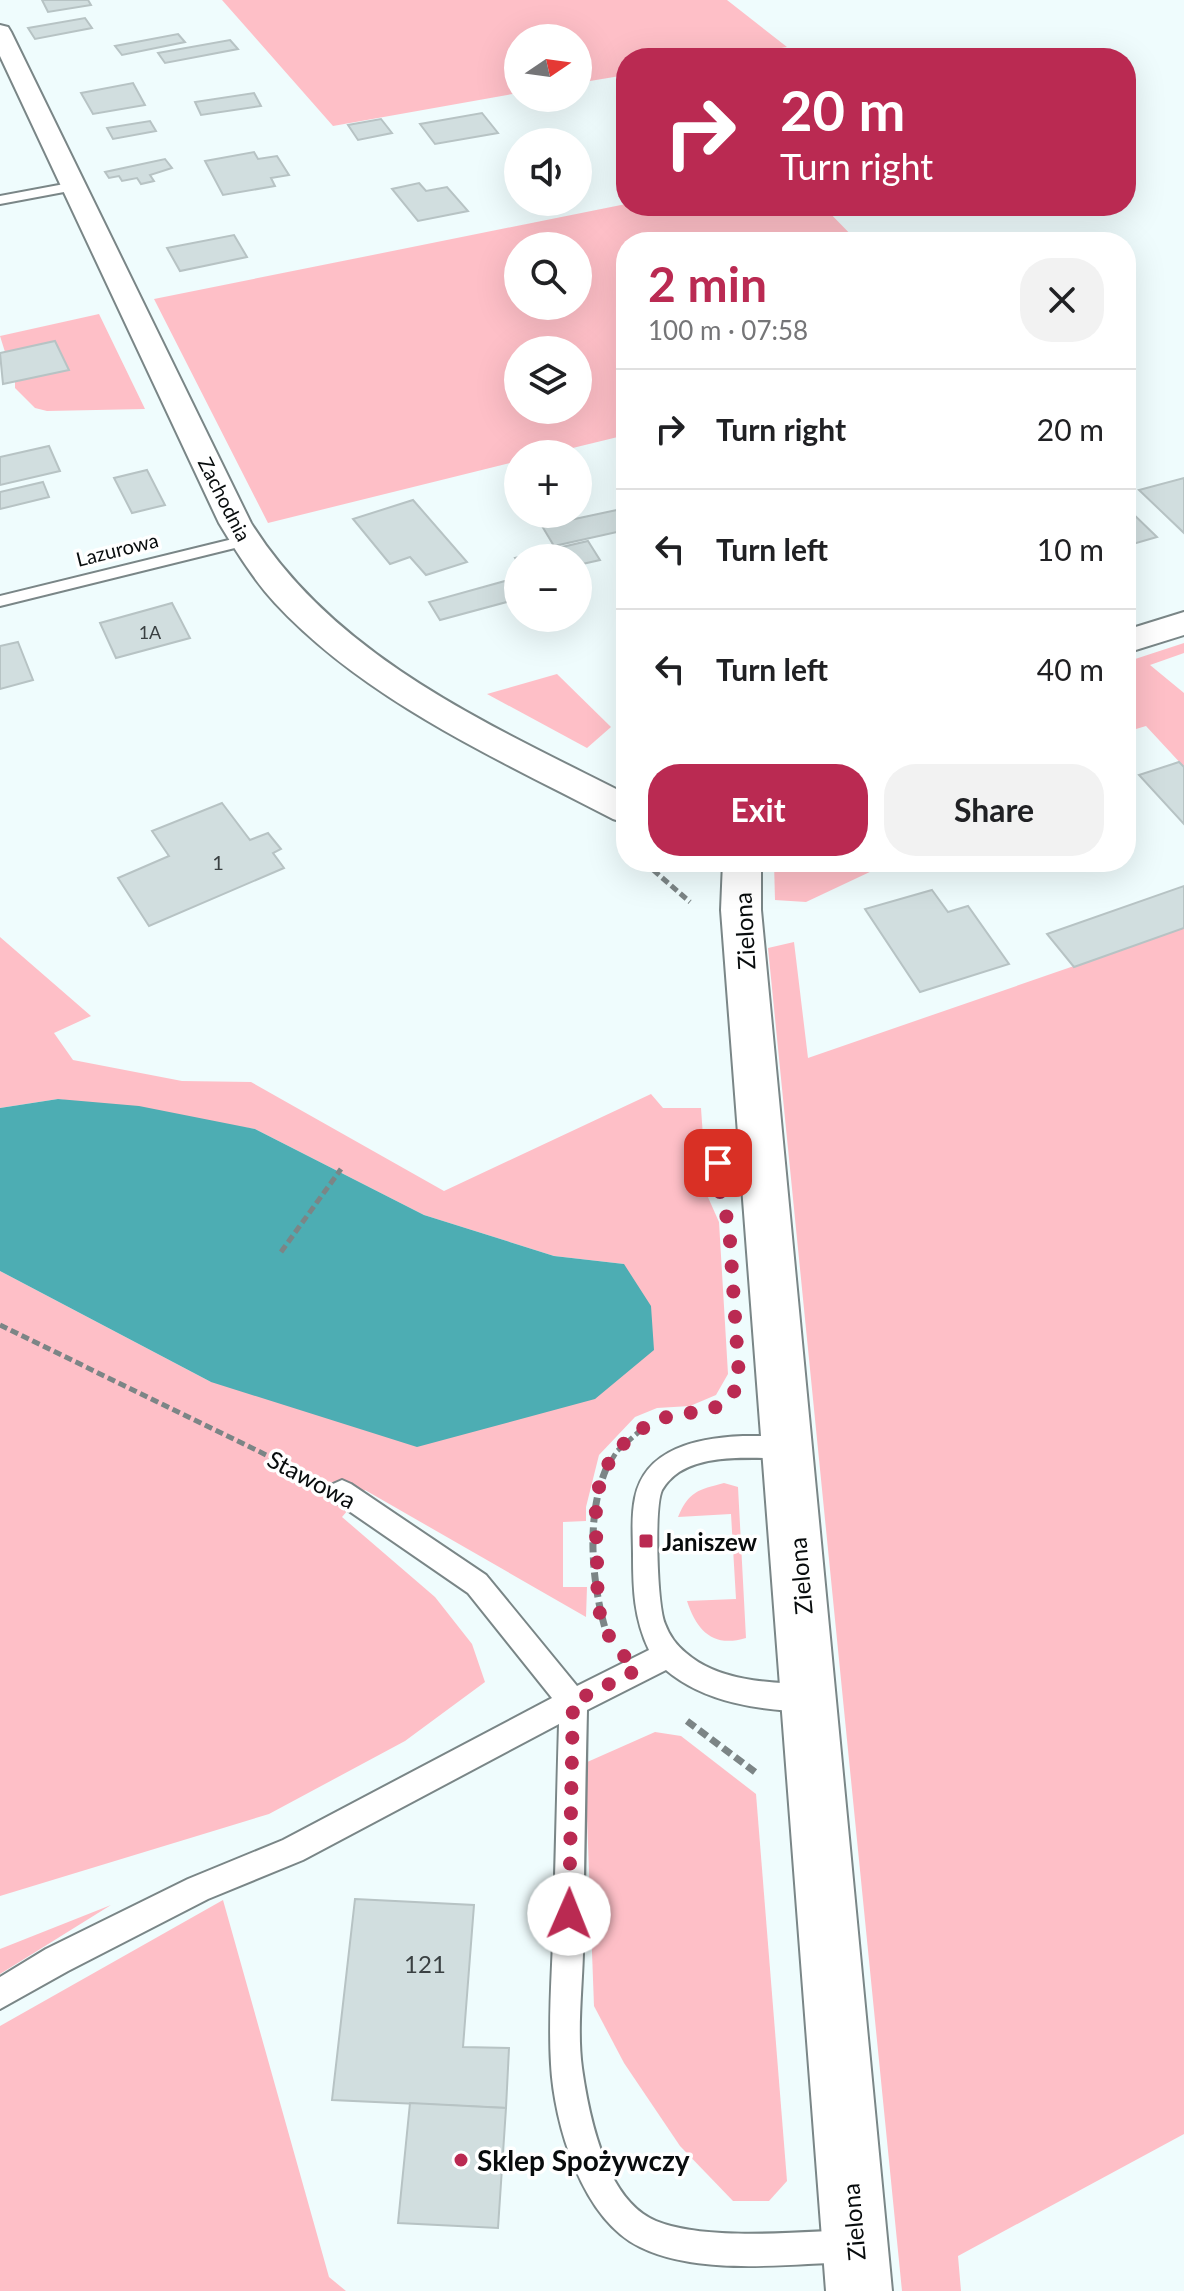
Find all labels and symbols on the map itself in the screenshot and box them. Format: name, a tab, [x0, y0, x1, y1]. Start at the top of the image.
north arrow	[504, 24, 592, 112]
street label: Zachodnia	[194, 453, 256, 545]
street label: Lazurowa	[73, 527, 161, 571]
house number: 1A	[139, 621, 162, 643]
house number: 1	[212, 850, 224, 874]
street label: Zielona	[727, 892, 761, 970]
pin	[684, 1129, 752, 1197]
street label: Stawowa	[263, 1444, 361, 1514]
place label: Janiszew	[662, 1527, 758, 1556]
marker: Janiszew	[637, 1532, 655, 1550]
street label: Zielona	[782, 1536, 818, 1616]
position arrow	[527, 1872, 611, 1956]
house number: 121	[404, 1949, 446, 1978]
place label: Sklep Spożywczy	[477, 2143, 690, 2177]
marker: Sklep Spożywczy	[452, 2151, 470, 2169]
street label: Zielona	[835, 2182, 871, 2262]

